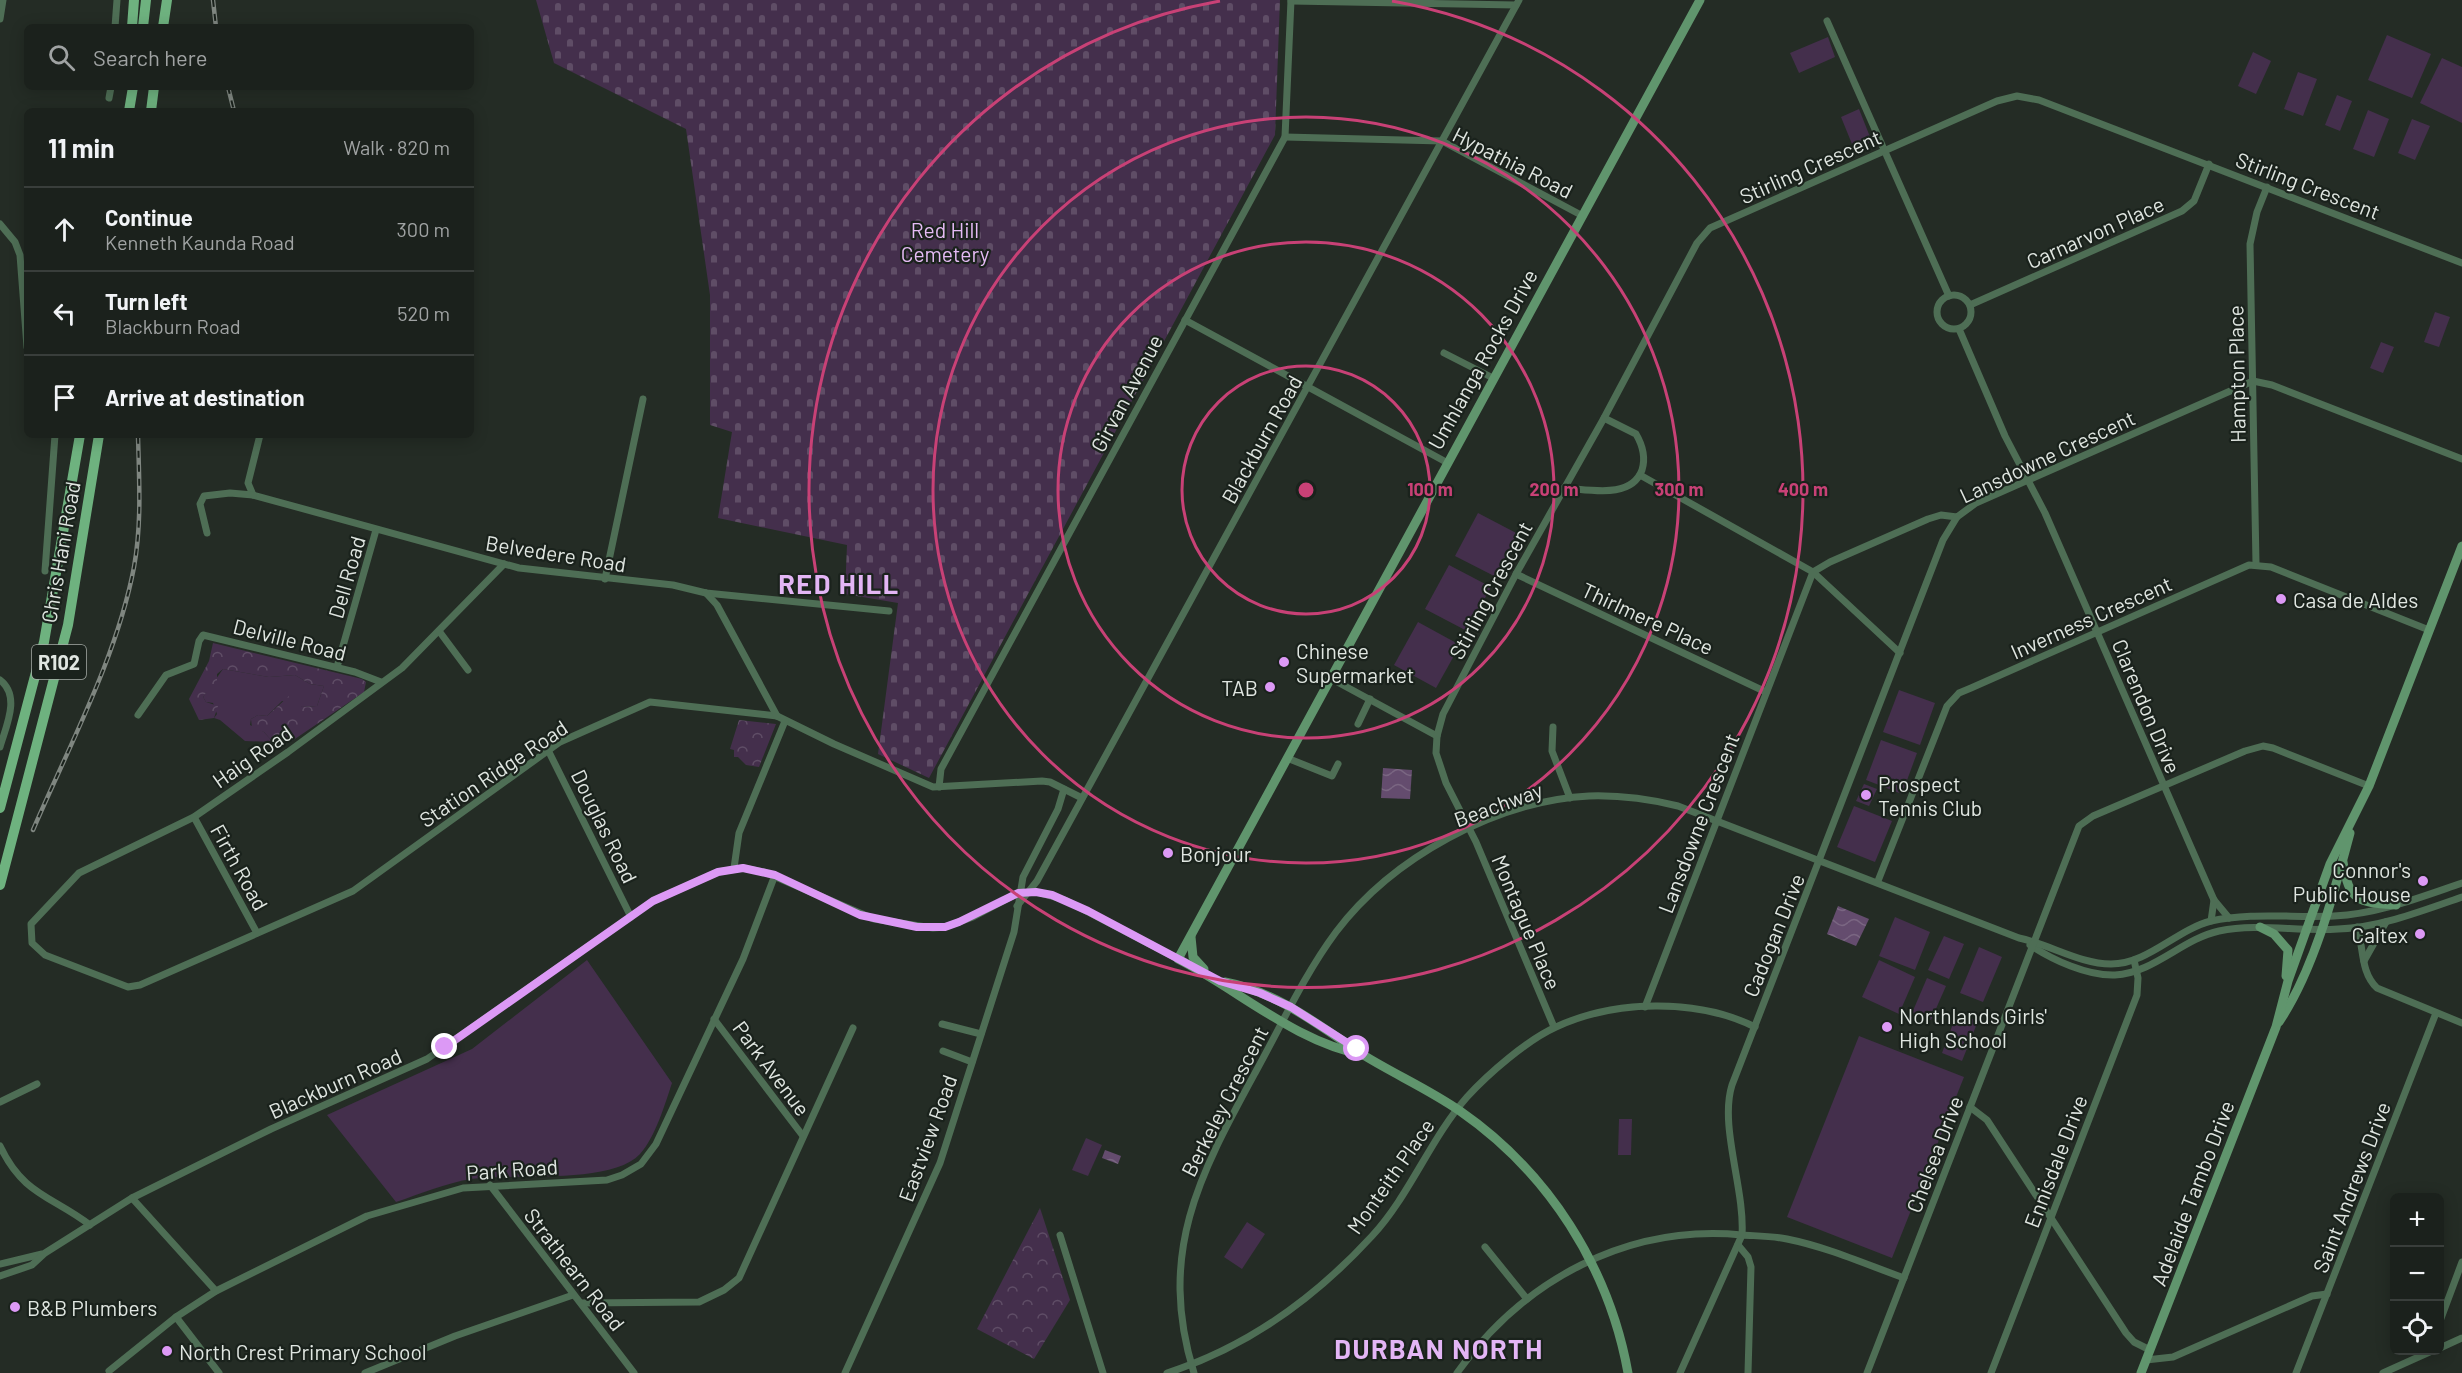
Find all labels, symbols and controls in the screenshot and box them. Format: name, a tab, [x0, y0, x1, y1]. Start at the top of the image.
search box	[24, 24, 474, 90]
icon: search	[45, 41, 78, 74]
text: Search here	[93, 44, 207, 70]
street label: Hypathia Road	[1449, 121, 1577, 203]
street label: Stirling Crescent	[1735, 124, 1885, 208]
text: 11 min	[48, 132, 114, 163]
text: Walk · 820 m	[343, 135, 450, 159]
street label: Stirling Crescent	[2232, 146, 2384, 224]
street label: Carnarvon Place	[2022, 191, 2168, 273]
text: Continue	[105, 204, 193, 230]
icon: ahead	[48, 213, 81, 246]
text: 300 m	[397, 217, 450, 241]
park label: Red Hill Cemetery	[901, 217, 990, 266]
text: Kenneth Kaunda Road	[105, 230, 295, 254]
street label: Umhlanga Rocks Drive	[1422, 265, 1542, 453]
text: Turn left	[105, 288, 188, 314]
icon: left	[48, 297, 81, 330]
text: 520 m	[397, 301, 450, 325]
street label: Hampton Place	[2222, 305, 2250, 443]
text: Blackburn Road	[105, 314, 241, 338]
street label: Girvan Avenue	[1085, 330, 1167, 456]
street label: Blackburn Road	[1216, 371, 1306, 507]
icon: arrive	[48, 381, 81, 414]
text: Arrive at destination	[105, 384, 304, 410]
street label: Lansdowne Crescent	[1955, 404, 2139, 508]
text: 100 m	[1407, 478, 1453, 500]
text: 200 m	[1529, 478, 1579, 500]
text: 300 m	[1655, 478, 1703, 500]
text: 400 m	[1778, 478, 1828, 500]
street label: Chris Hani Road	[35, 479, 85, 625]
centre of rings	[1296, 480, 1316, 500]
street label: Stirling Crescent	[1443, 517, 1537, 663]
street label: Belvedere Road	[484, 530, 628, 576]
street label: Dell Road	[322, 533, 370, 621]
district label: RED HILL	[778, 567, 900, 599]
street label: Inverness Crescent	[2007, 570, 2175, 664]
street label: Thirlmere Place	[1578, 577, 1718, 659]
place label: Casa de Aldes	[2293, 587, 2418, 612]
marker: Casa de Aldes	[2274, 592, 2288, 606]
street label: Delville Road	[231, 613, 349, 665]
street label: Clarendon Drive	[2107, 635, 2187, 777]
place label: Chinese Supermarket	[1296, 638, 1414, 687]
road number: R102	[32, 645, 86, 679]
marker: Chinese Supermarket	[1277, 655, 1291, 669]
place label: TAB	[1221, 675, 1258, 700]
marker: TAB	[1263, 680, 1277, 694]
street label: Station Ridge Road	[414, 714, 572, 832]
street label: Haig Road	[207, 719, 297, 793]
street label: Lansdowne Crescent	[1652, 730, 1744, 916]
street label: Douglas Road	[567, 765, 643, 887]
place label: Prospect Tennis Club	[1878, 771, 1982, 820]
street label: Beachway	[1450, 776, 1546, 832]
marker: Prospect Tennis Club	[1859, 788, 1873, 802]
street label: Firth Road	[206, 819, 274, 915]
place label: Bonjour	[1180, 841, 1252, 866]
marker: Bonjour	[1161, 846, 1175, 860]
street label: Montague Place	[1487, 851, 1567, 993]
place label: Connor's Public House	[2293, 857, 2411, 906]
street label: Cadogan Drive	[1737, 870, 1809, 1000]
marker: Connor's Public House	[2416, 874, 2430, 888]
place label: Caltex	[2352, 922, 2408, 947]
marker: Caltex	[2413, 927, 2427, 941]
place label: Northlands Girls' High School	[1899, 1003, 2047, 1052]
street label: Park Avenue	[728, 1016, 816, 1120]
marker: Northlands Girls' High School	[1880, 1020, 1894, 1034]
street label: Berkeley Crescent	[1175, 1022, 1273, 1180]
route end	[431, 1033, 457, 1059]
route start	[1343, 1035, 1369, 1061]
street label: Blackburn Road	[265, 1043, 405, 1123]
street label: Eastview Road	[892, 1071, 962, 1205]
street label: Ennisdale Drive	[2018, 1091, 2092, 1231]
street label: Chelsea Drive	[1900, 1092, 1968, 1216]
street label: Adelaide Tambo Drive	[2145, 1097, 2239, 1289]
street label: Saint Andrews Drive	[2307, 1098, 2395, 1276]
street label: Monteith Place	[1341, 1114, 1439, 1238]
street label: Park Road	[465, 1153, 559, 1185]
map controls	[2390, 1193, 2444, 1355]
button: +	[2390, 1193, 2444, 1247]
street label: Strathearn Road	[519, 1203, 631, 1335]
button: −	[2390, 1247, 2444, 1301]
place label: B&B Plumbers	[27, 1295, 157, 1320]
marker: B&B Plumbers	[8, 1300, 22, 1314]
button: locate	[2390, 1301, 2444, 1355]
district label: DURBAN NORTH	[1334, 1332, 1544, 1364]
place label: North Crest Primary School	[179, 1339, 427, 1364]
marker: North Crest Primary School	[160, 1344, 174, 1358]

